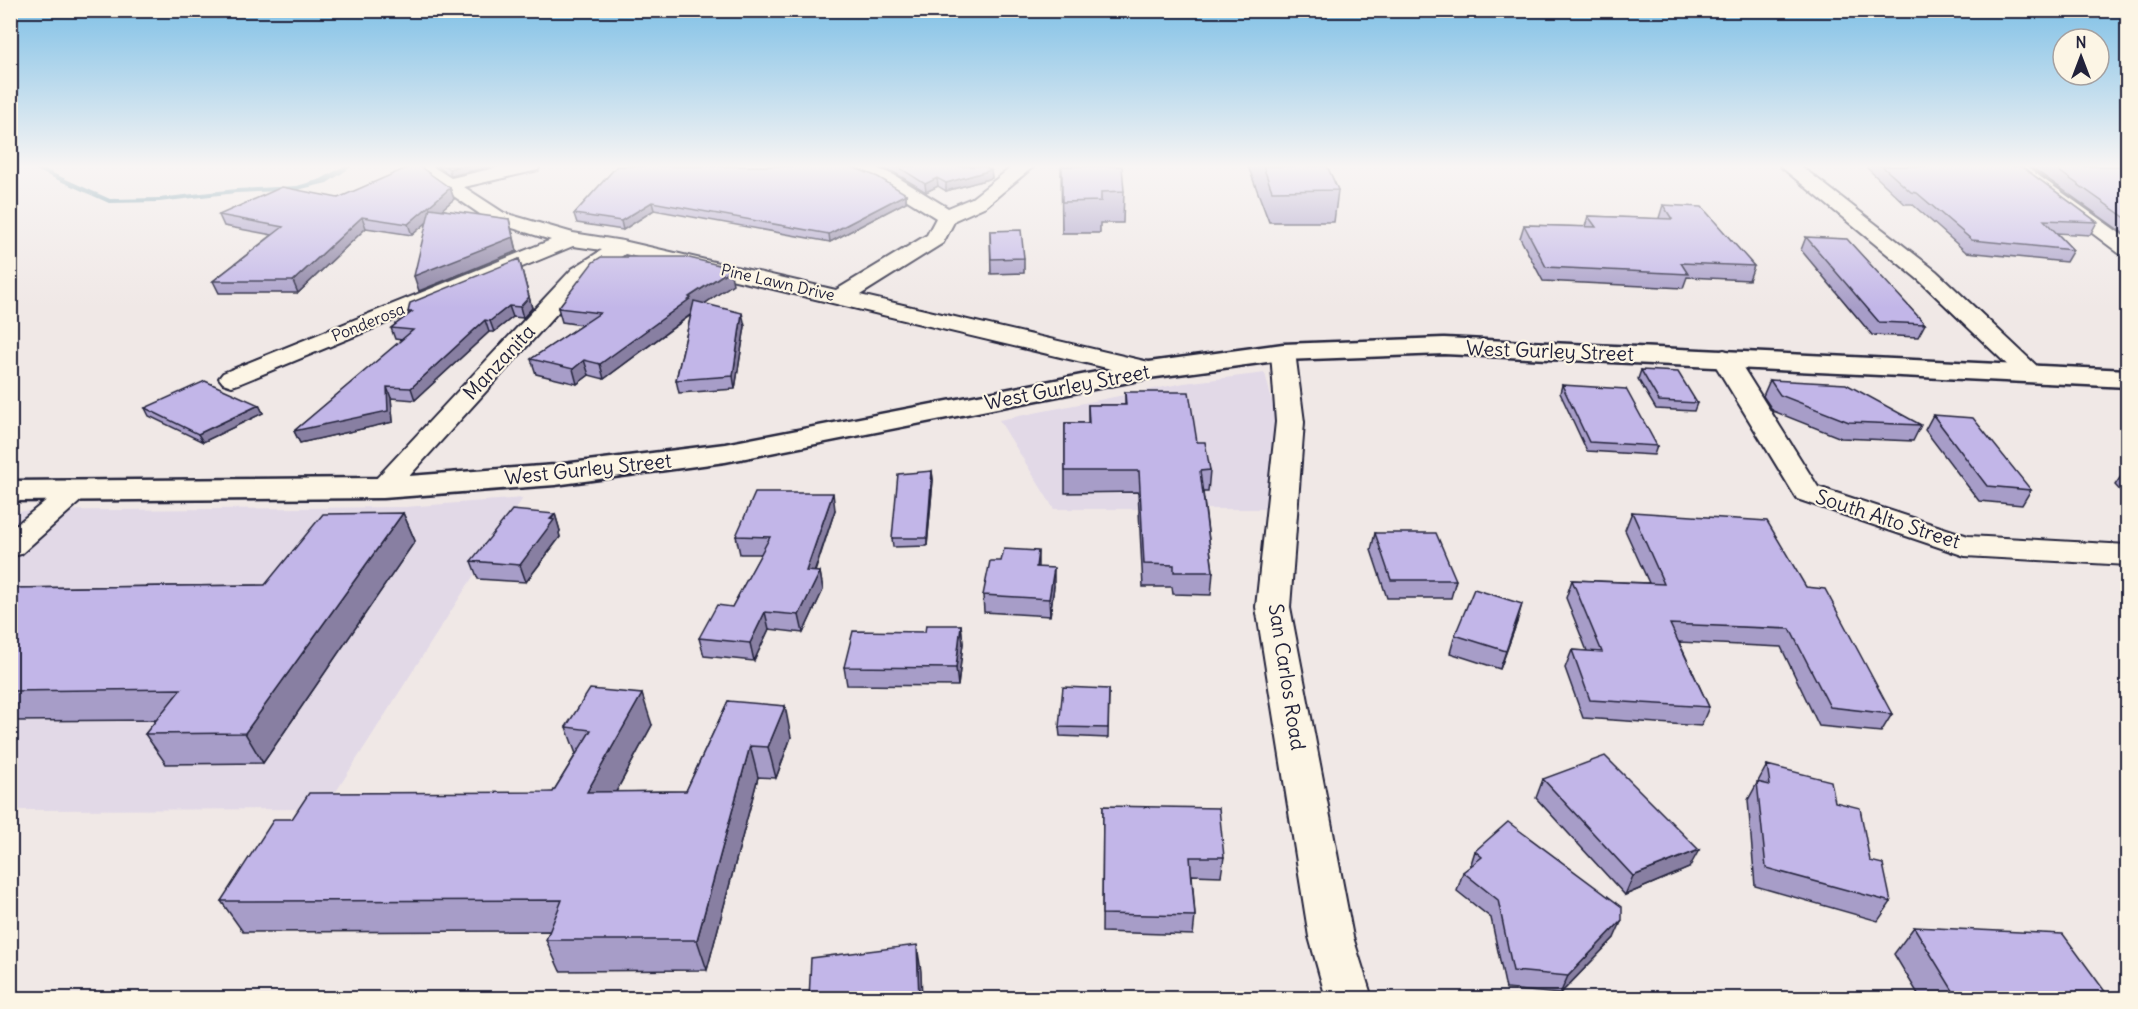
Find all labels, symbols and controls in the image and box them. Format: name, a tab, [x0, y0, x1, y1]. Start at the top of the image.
north arrow	[2051, 27, 2111, 87]
text: N	[2075, 32, 2087, 52]
street label: Pine Lawn Drive	[719, 259, 837, 305]
street label: Ponderosa	[328, 298, 408, 346]
street label: Manzanita	[457, 319, 540, 405]
street label: West Gurley Street	[1466, 335, 1635, 366]
street label: West Gurley Street	[982, 358, 1152, 415]
street label: West Gurley Street	[503, 447, 673, 490]
street label: South Alto Street	[1813, 483, 1964, 554]
street label: San Carlos Road	[1264, 602, 1311, 752]

